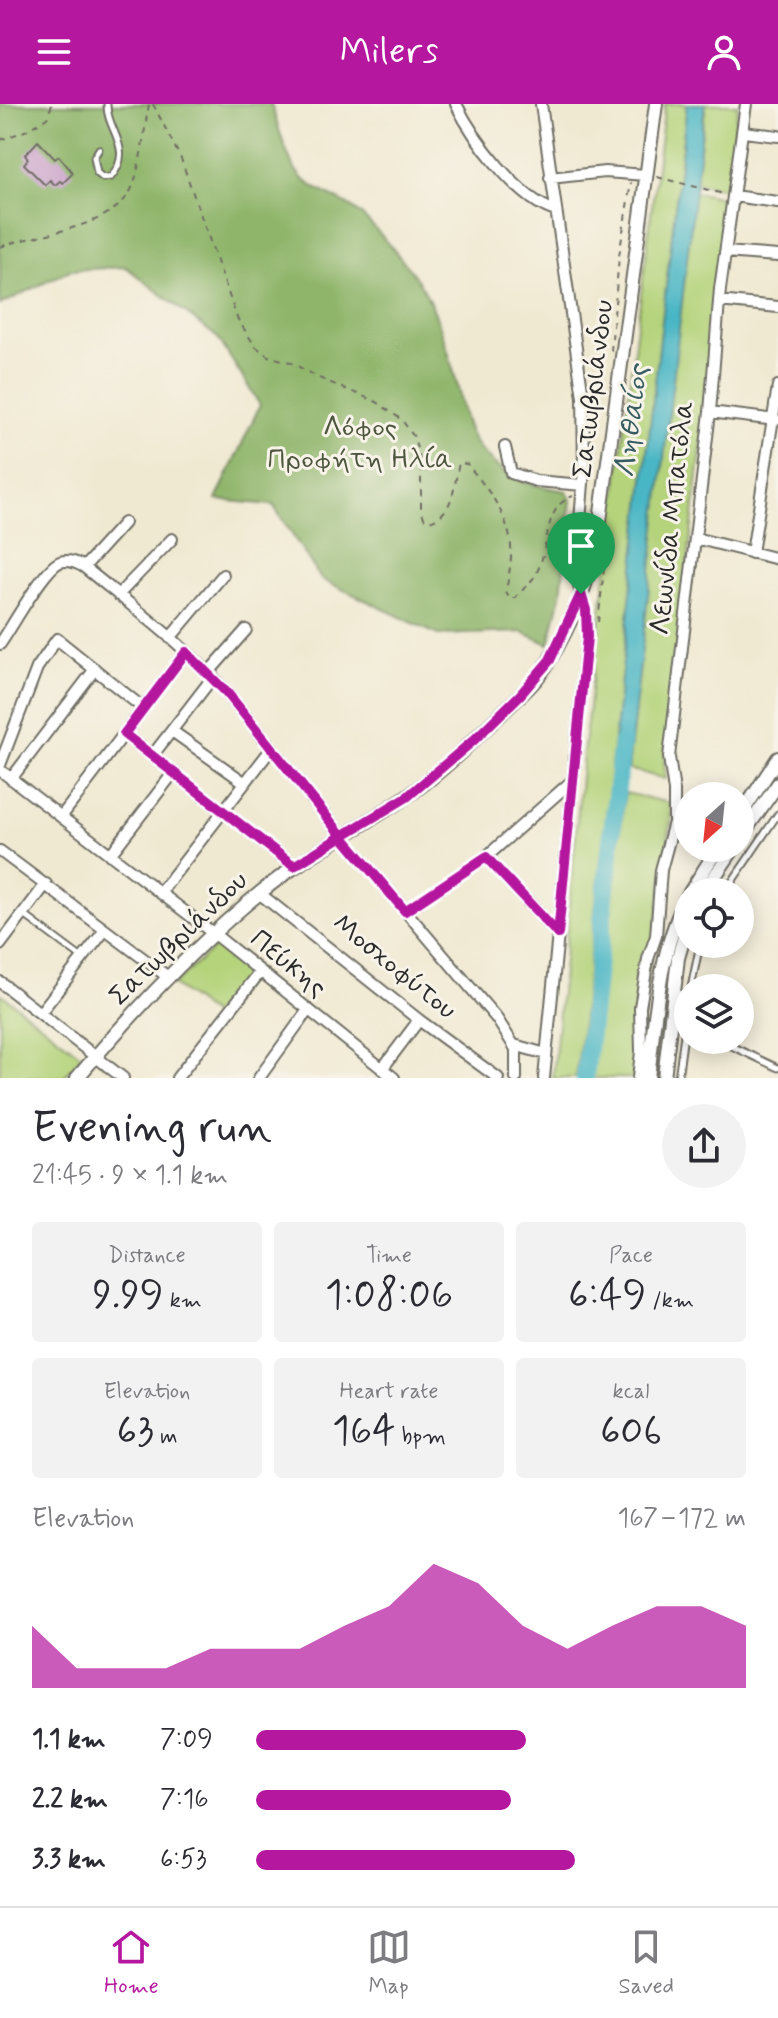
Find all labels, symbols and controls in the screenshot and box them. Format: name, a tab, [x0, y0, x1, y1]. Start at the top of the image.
text: Milers	[340, 29, 438, 76]
icon: menu	[32, 30, 76, 74]
icon: person	[702, 30, 746, 74]
street label: Σατωβριάνδου	[565, 298, 623, 480]
water label: Ληθαίος	[606, 360, 658, 480]
street label: Λεωνίδα Μπατόλα	[642, 399, 704, 637]
park label: Λόφος Προφήτη Ηλία	[268, 410, 453, 479]
pin	[547, 512, 615, 594]
icon: arrive	[559, 524, 603, 568]
north arrow	[674, 782, 754, 862]
map controls	[674, 782, 754, 1054]
street label: Σατωβριάνδου	[102, 863, 256, 1015]
button: locate	[674, 878, 754, 958]
street label: Μοσχοφύτου	[324, 905, 464, 1029]
street label: Πεύκης	[242, 922, 334, 1006]
button: layers	[674, 974, 754, 1054]
text: Evening run	[32, 1100, 272, 1158]
button: share	[662, 1104, 746, 1188]
text: 21:45 · 9 × 1.1 km	[32, 1159, 228, 1193]
text: Distance	[108, 1242, 186, 1270]
text: Time	[366, 1242, 412, 1270]
text: Pace	[609, 1242, 653, 1270]
text: 9.99	[92, 1270, 164, 1322]
text: 1:08:06	[325, 1270, 453, 1322]
text: 6:49	[568, 1270, 646, 1322]
text: km	[164, 1287, 202, 1315]
text: /km	[646, 1287, 694, 1315]
text: Elevation	[104, 1378, 190, 1406]
text: Heart rate	[340, 1378, 438, 1406]
text: kcal	[613, 1378, 649, 1406]
text: 63	[117, 1406, 154, 1458]
text: 164	[332, 1406, 396, 1458]
text: 606	[600, 1406, 662, 1458]
text: m	[154, 1423, 177, 1451]
text: bpm	[396, 1423, 446, 1451]
text: Elevation	[32, 1502, 134, 1536]
text: 167–172 m	[618, 1502, 746, 1536]
text: 1.1 km	[32, 1723, 106, 1757]
text: 7:09	[160, 1723, 213, 1757]
text: 2.2 km	[32, 1783, 108, 1817]
text: 7:16	[160, 1783, 209, 1817]
text: 3.3 km	[32, 1843, 106, 1877]
text: 6:53	[160, 1843, 207, 1877]
tab: Home	[104, 1925, 159, 2001]
tab: Map	[367, 1925, 411, 2001]
tab: Saved	[618, 1925, 674, 2001]

